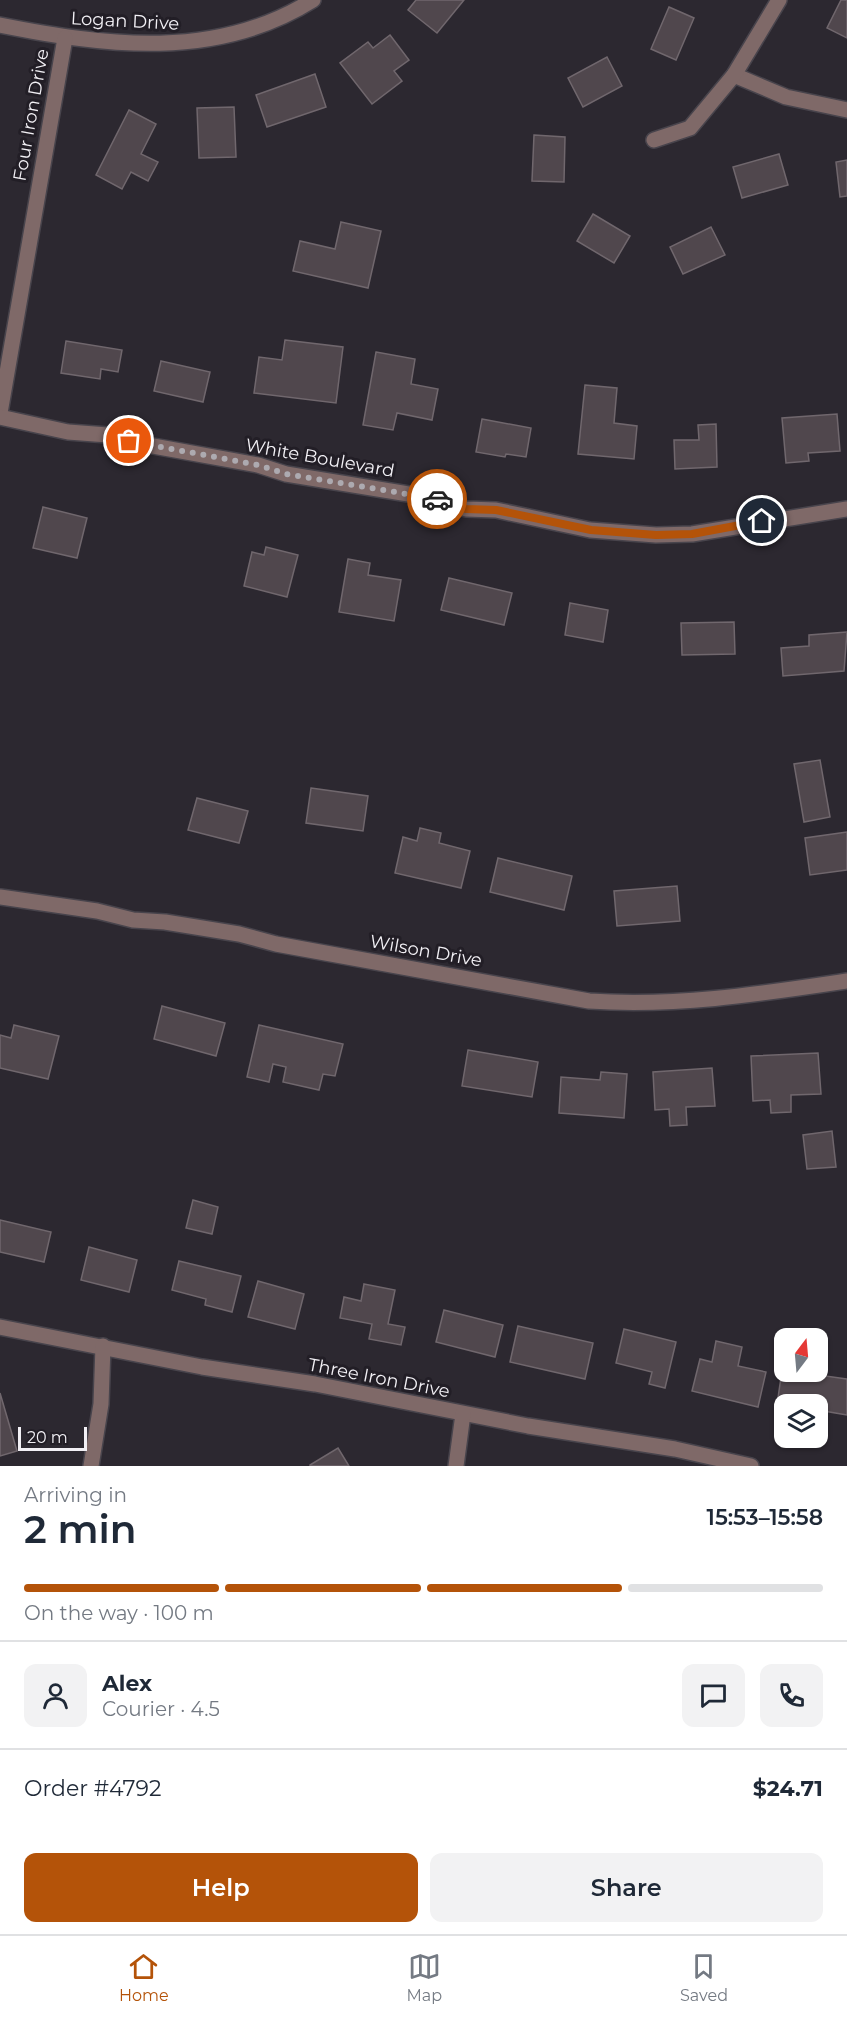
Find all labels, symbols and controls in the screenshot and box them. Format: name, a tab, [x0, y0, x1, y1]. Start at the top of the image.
street label: Logan Drive	[70, 7, 180, 35]
street label: Four Iron Drive	[9, 47, 54, 183]
pin	[103, 415, 154, 466]
icon: bag	[112, 424, 145, 457]
street label: White Boulevard	[244, 434, 396, 482]
courier	[407, 469, 467, 529]
icon: car	[421, 483, 454, 516]
pin	[736, 495, 787, 546]
icon: home	[745, 504, 778, 537]
street label: Wilson Drive	[368, 930, 484, 972]
north arrow	[774, 1328, 828, 1382]
map controls	[774, 1328, 828, 1448]
street label: Three Iron Drive	[306, 1353, 452, 1403]
button: layers	[774, 1394, 828, 1448]
scale bar	[18, 1424, 87, 1452]
text: 20 m	[27, 1428, 68, 1447]
text: Arriving in	[24, 1483, 127, 1507]
text: 15:53–15:58	[707, 1504, 823, 1531]
text: 2 min	[24, 1505, 137, 1553]
text: On the way · 100 m	[24, 1601, 214, 1625]
button: person	[24, 1664, 87, 1727]
button: chat	[682, 1664, 745, 1727]
button: phone	[760, 1664, 823, 1727]
text: Alex	[102, 1670, 152, 1697]
text: Courier · 4.5	[102, 1697, 220, 1721]
text: Order #4792	[24, 1775, 161, 1802]
text: $24.71	[753, 1775, 823, 1802]
button: Help	[24, 1853, 418, 1922]
button: Share	[430, 1853, 823, 1922]
tab: Home	[119, 1950, 169, 2005]
tab: Map	[407, 1950, 442, 2005]
tab: Saved	[680, 1950, 728, 2005]

